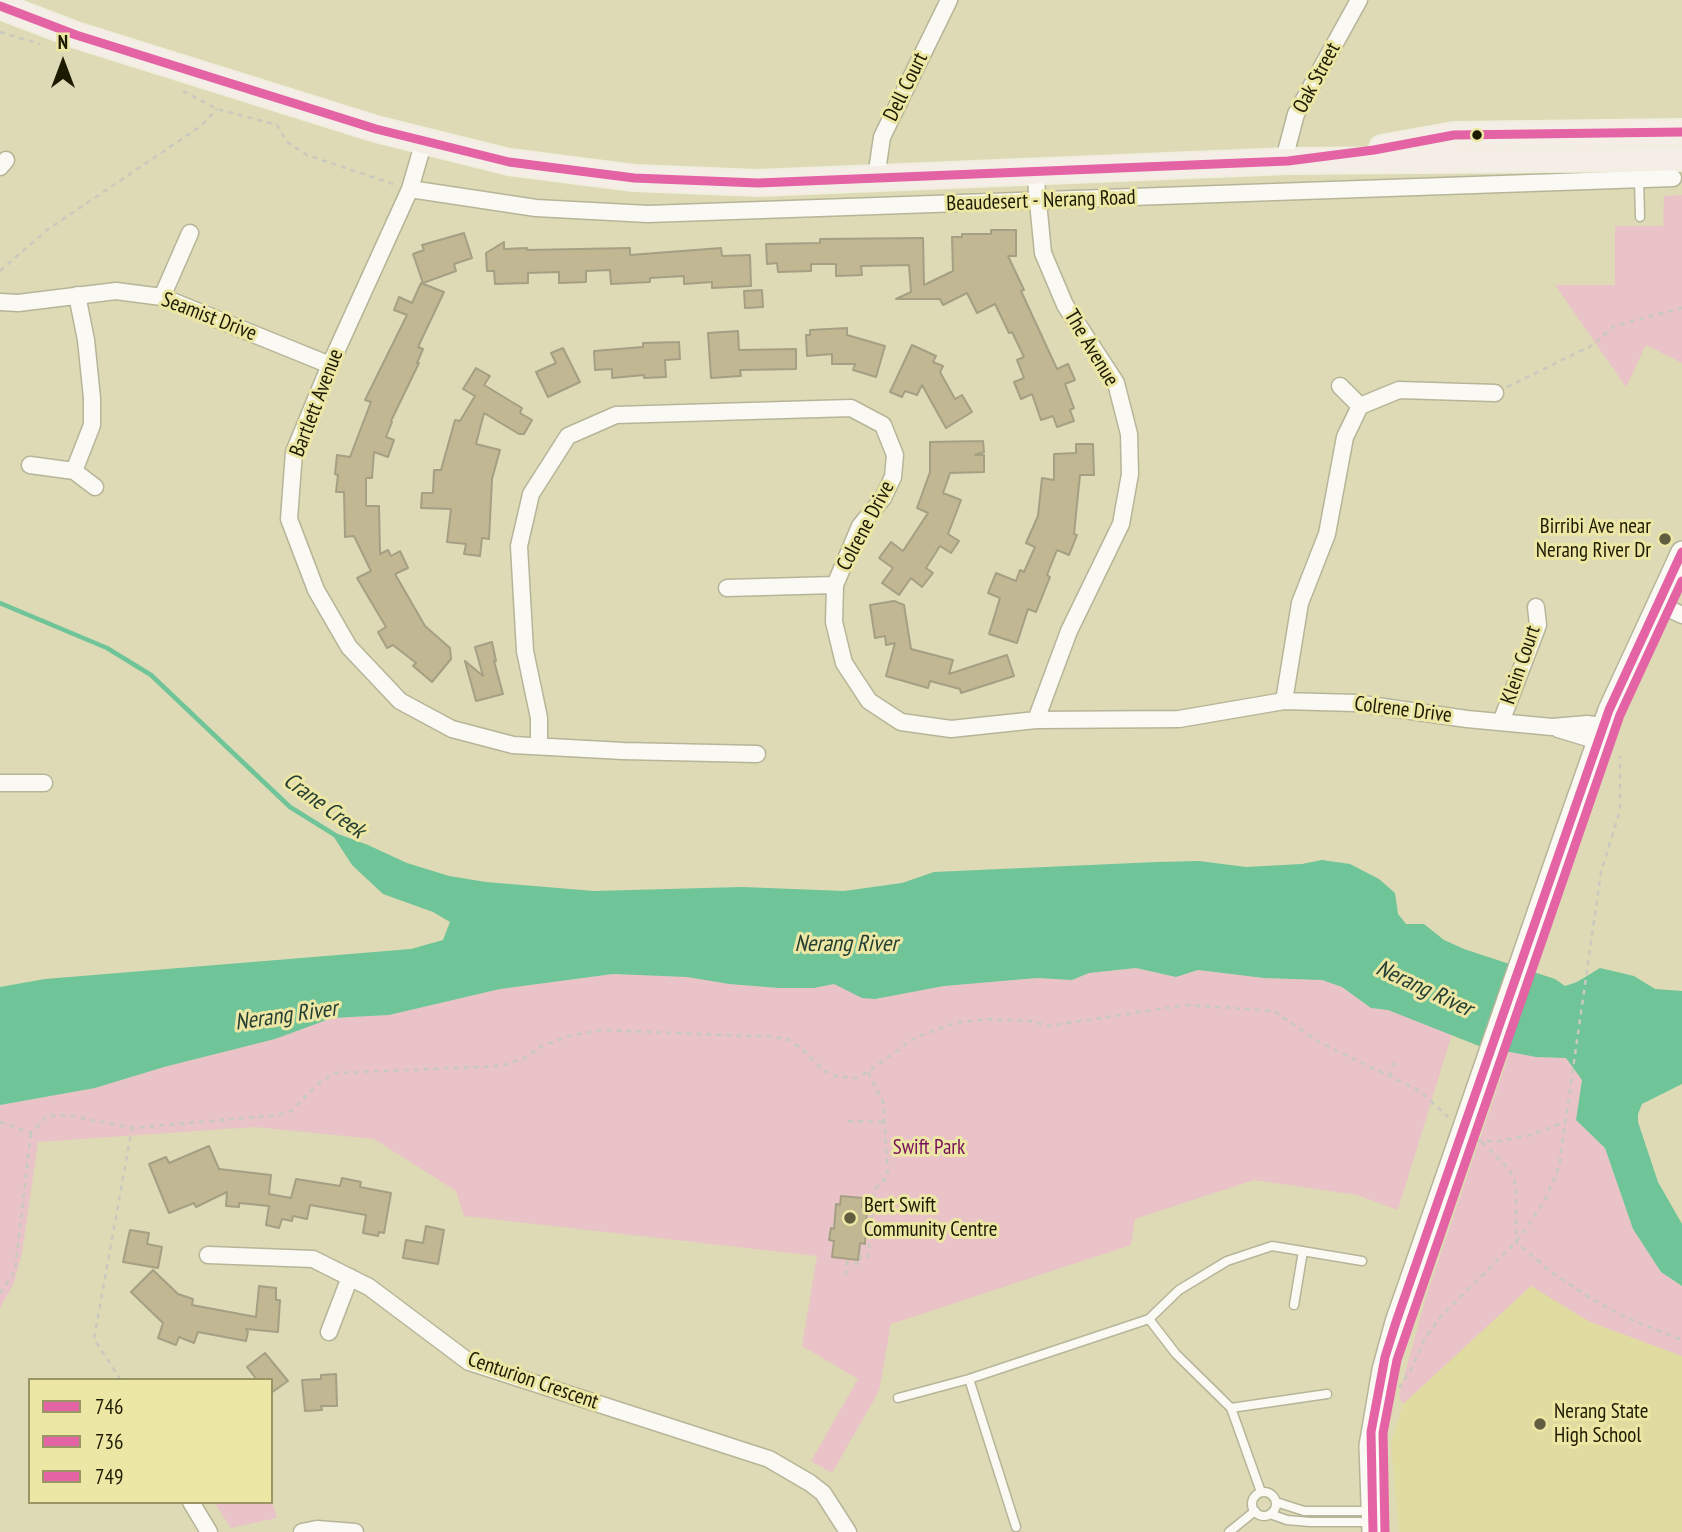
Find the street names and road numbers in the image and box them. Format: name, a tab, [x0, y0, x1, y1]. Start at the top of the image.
street label: Oak Street	[1288, 39, 1346, 117]
street label: Dell Court	[879, 49, 933, 125]
street label: Beaudesert - Nerang Road	[946, 185, 1136, 217]
street label: Seamist Drive	[158, 287, 260, 347]
street label: The Avenue	[1058, 305, 1124, 391]
street label: Bartlett Avenue	[285, 346, 349, 460]
street label: Colrene Drive	[832, 477, 900, 575]
street label: Klein Court	[1496, 622, 1546, 708]
street label: Colrene Drive	[1353, 692, 1453, 728]
street label: Centurion Crescent	[464, 1347, 602, 1415]

